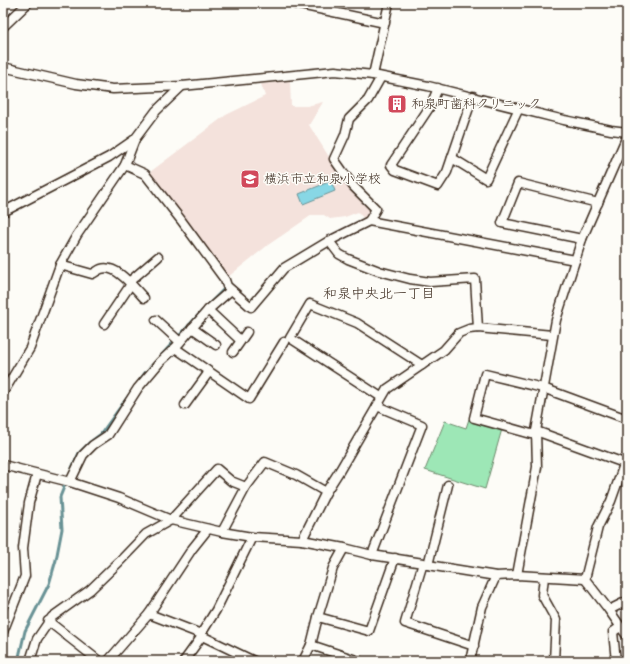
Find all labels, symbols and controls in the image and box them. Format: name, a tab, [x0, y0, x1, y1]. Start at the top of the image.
building icon: 和泉町歯科クリニック	[386, 93, 408, 115]
place label: 和泉町歯科クリニック	[411, 95, 541, 113]
school or university icon: 横浜市立和泉小学校	[239, 168, 261, 190]
place label: 横浜市立和泉小学校	[264, 170, 381, 188]
district label: 和泉中央北一丁目	[323, 284, 435, 304]

